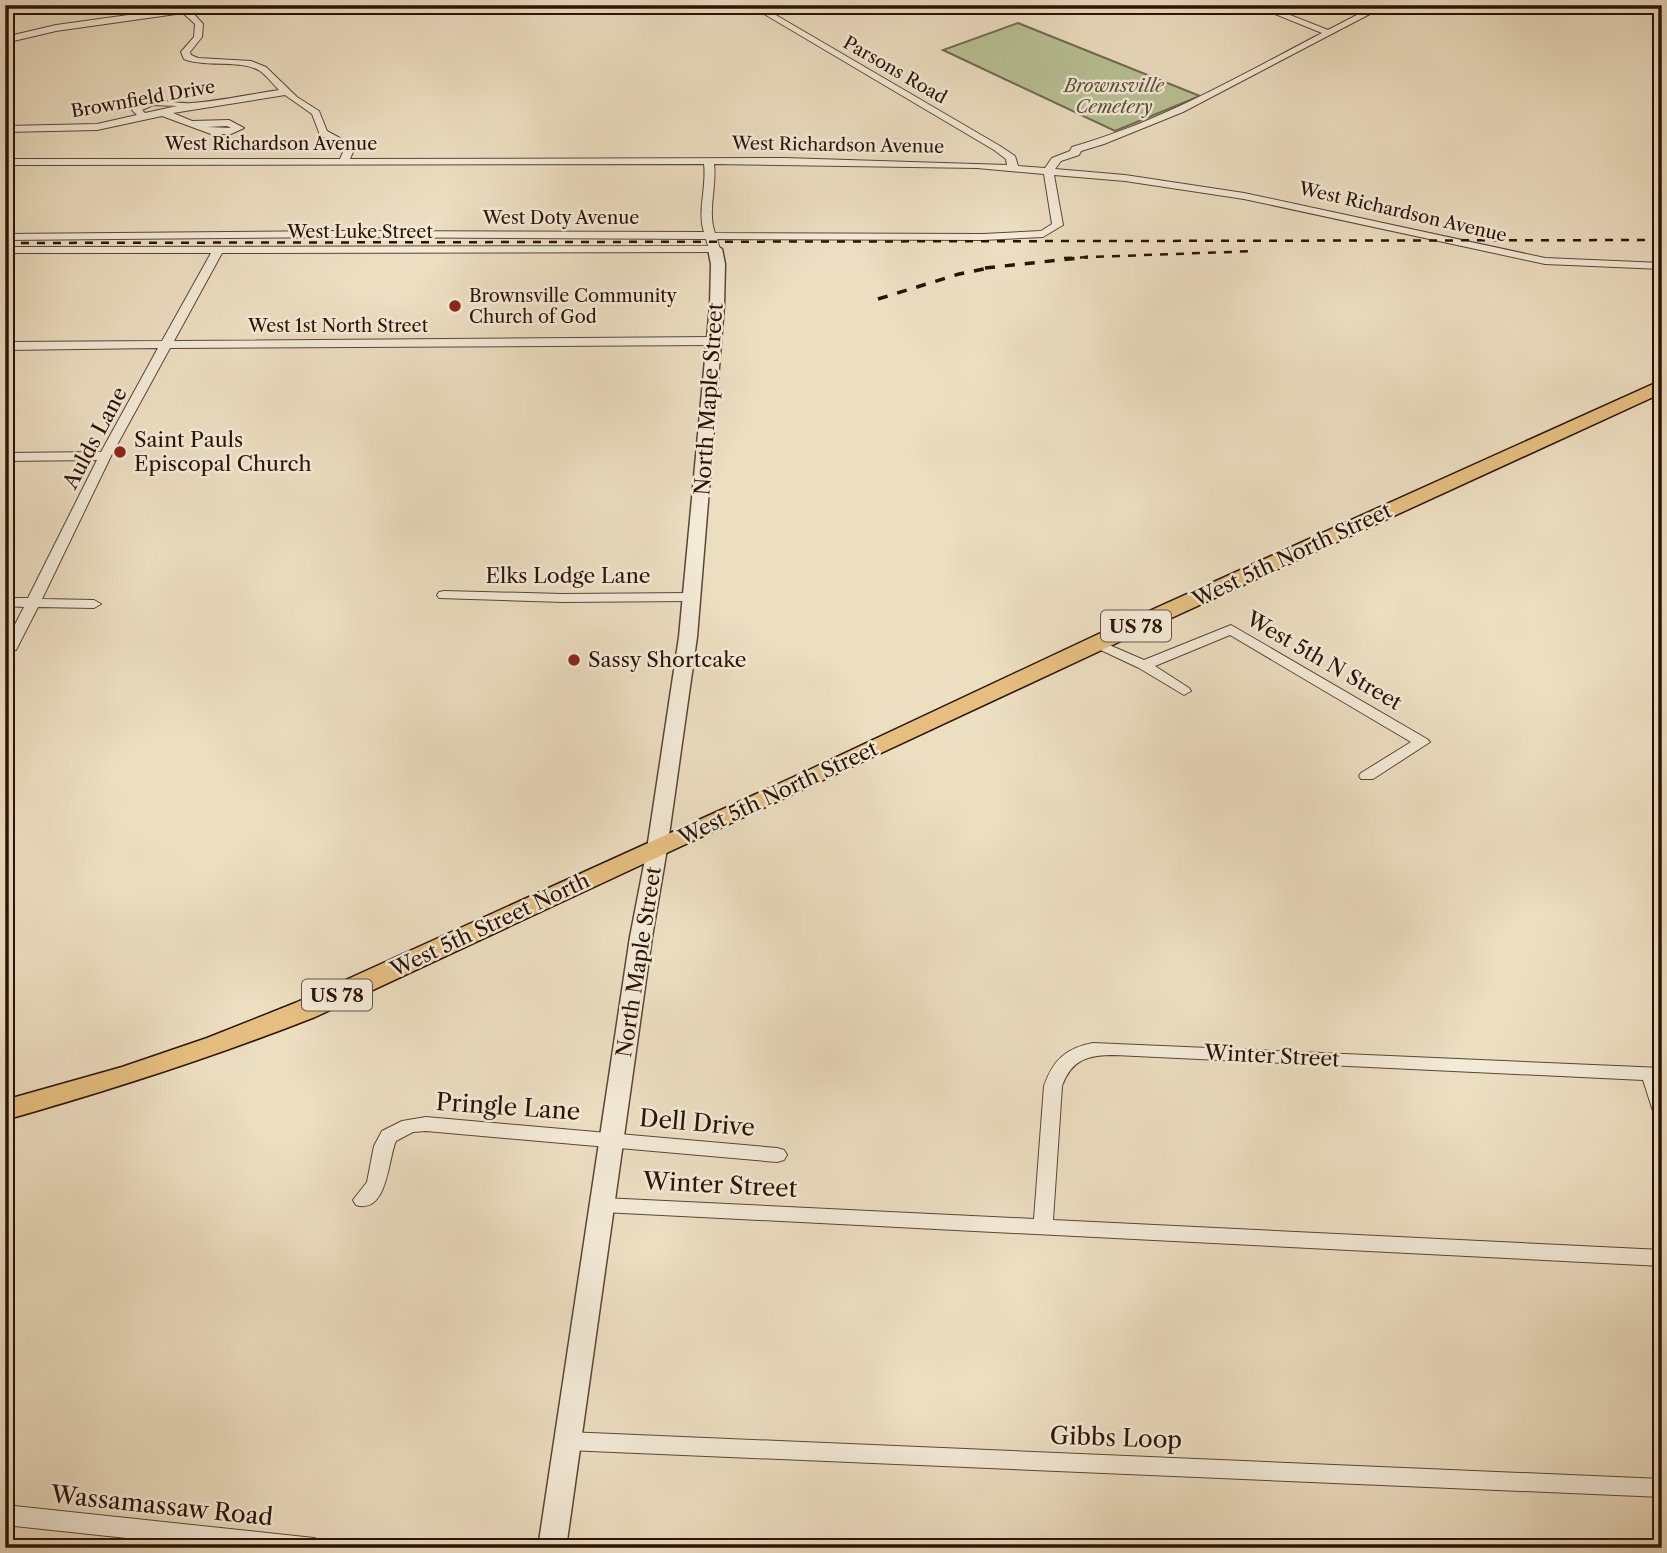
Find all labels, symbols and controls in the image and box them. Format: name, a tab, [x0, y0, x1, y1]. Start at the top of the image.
street label: Parsons Road	[839, 31, 951, 109]
park label: Brownsville Cemetery	[1062, 75, 1165, 118]
street label: Brownfield Drive	[69, 76, 217, 122]
street label: West Richardson Avenue	[731, 132, 944, 158]
street label: West Richardson Avenue	[164, 133, 377, 155]
street label: West Richardson Avenue	[1296, 177, 1509, 247]
street label: West Doty Avenue	[482, 207, 639, 229]
street label: West Luke Street	[286, 221, 433, 243]
place label: Brownsville Community Church of God	[469, 285, 678, 328]
marker: Brownsville Community Church of God	[447, 298, 463, 314]
street label: North Maple Street	[689, 301, 728, 496]
street label: West 1st North Street	[247, 315, 429, 337]
street label: Aulds Lane	[57, 383, 132, 494]
place label: Saint Pauls Episcopal Church	[134, 427, 312, 476]
marker: Saint Pauls Episcopal Church	[112, 444, 128, 460]
street label: West 5th North Street	[1187, 497, 1396, 612]
street label: Elks Lodge Lane	[485, 563, 651, 588]
street label: West 5th N Street	[1241, 605, 1407, 715]
road number: US 78	[1101, 610, 1171, 642]
place label: Sassy Shortcake	[588, 647, 746, 672]
marker: Sassy Shortcake	[566, 652, 582, 668]
street label: West 5th North Street	[673, 735, 882, 850]
street label: North Maple Street	[611, 864, 666, 1059]
street label: West 5th Street North	[385, 867, 593, 982]
road number: US 78	[302, 979, 372, 1010]
street label: Winter Street	[1203, 1039, 1341, 1072]
street label: Pringle Lane	[435, 1087, 581, 1126]
street label: Dell Drive	[638, 1103, 756, 1142]
street label: Winter Street	[641, 1166, 798, 1203]
street label: Gibbs Loop	[1049, 1421, 1183, 1454]
street label: Wassamassaw Road	[49, 1479, 275, 1532]

